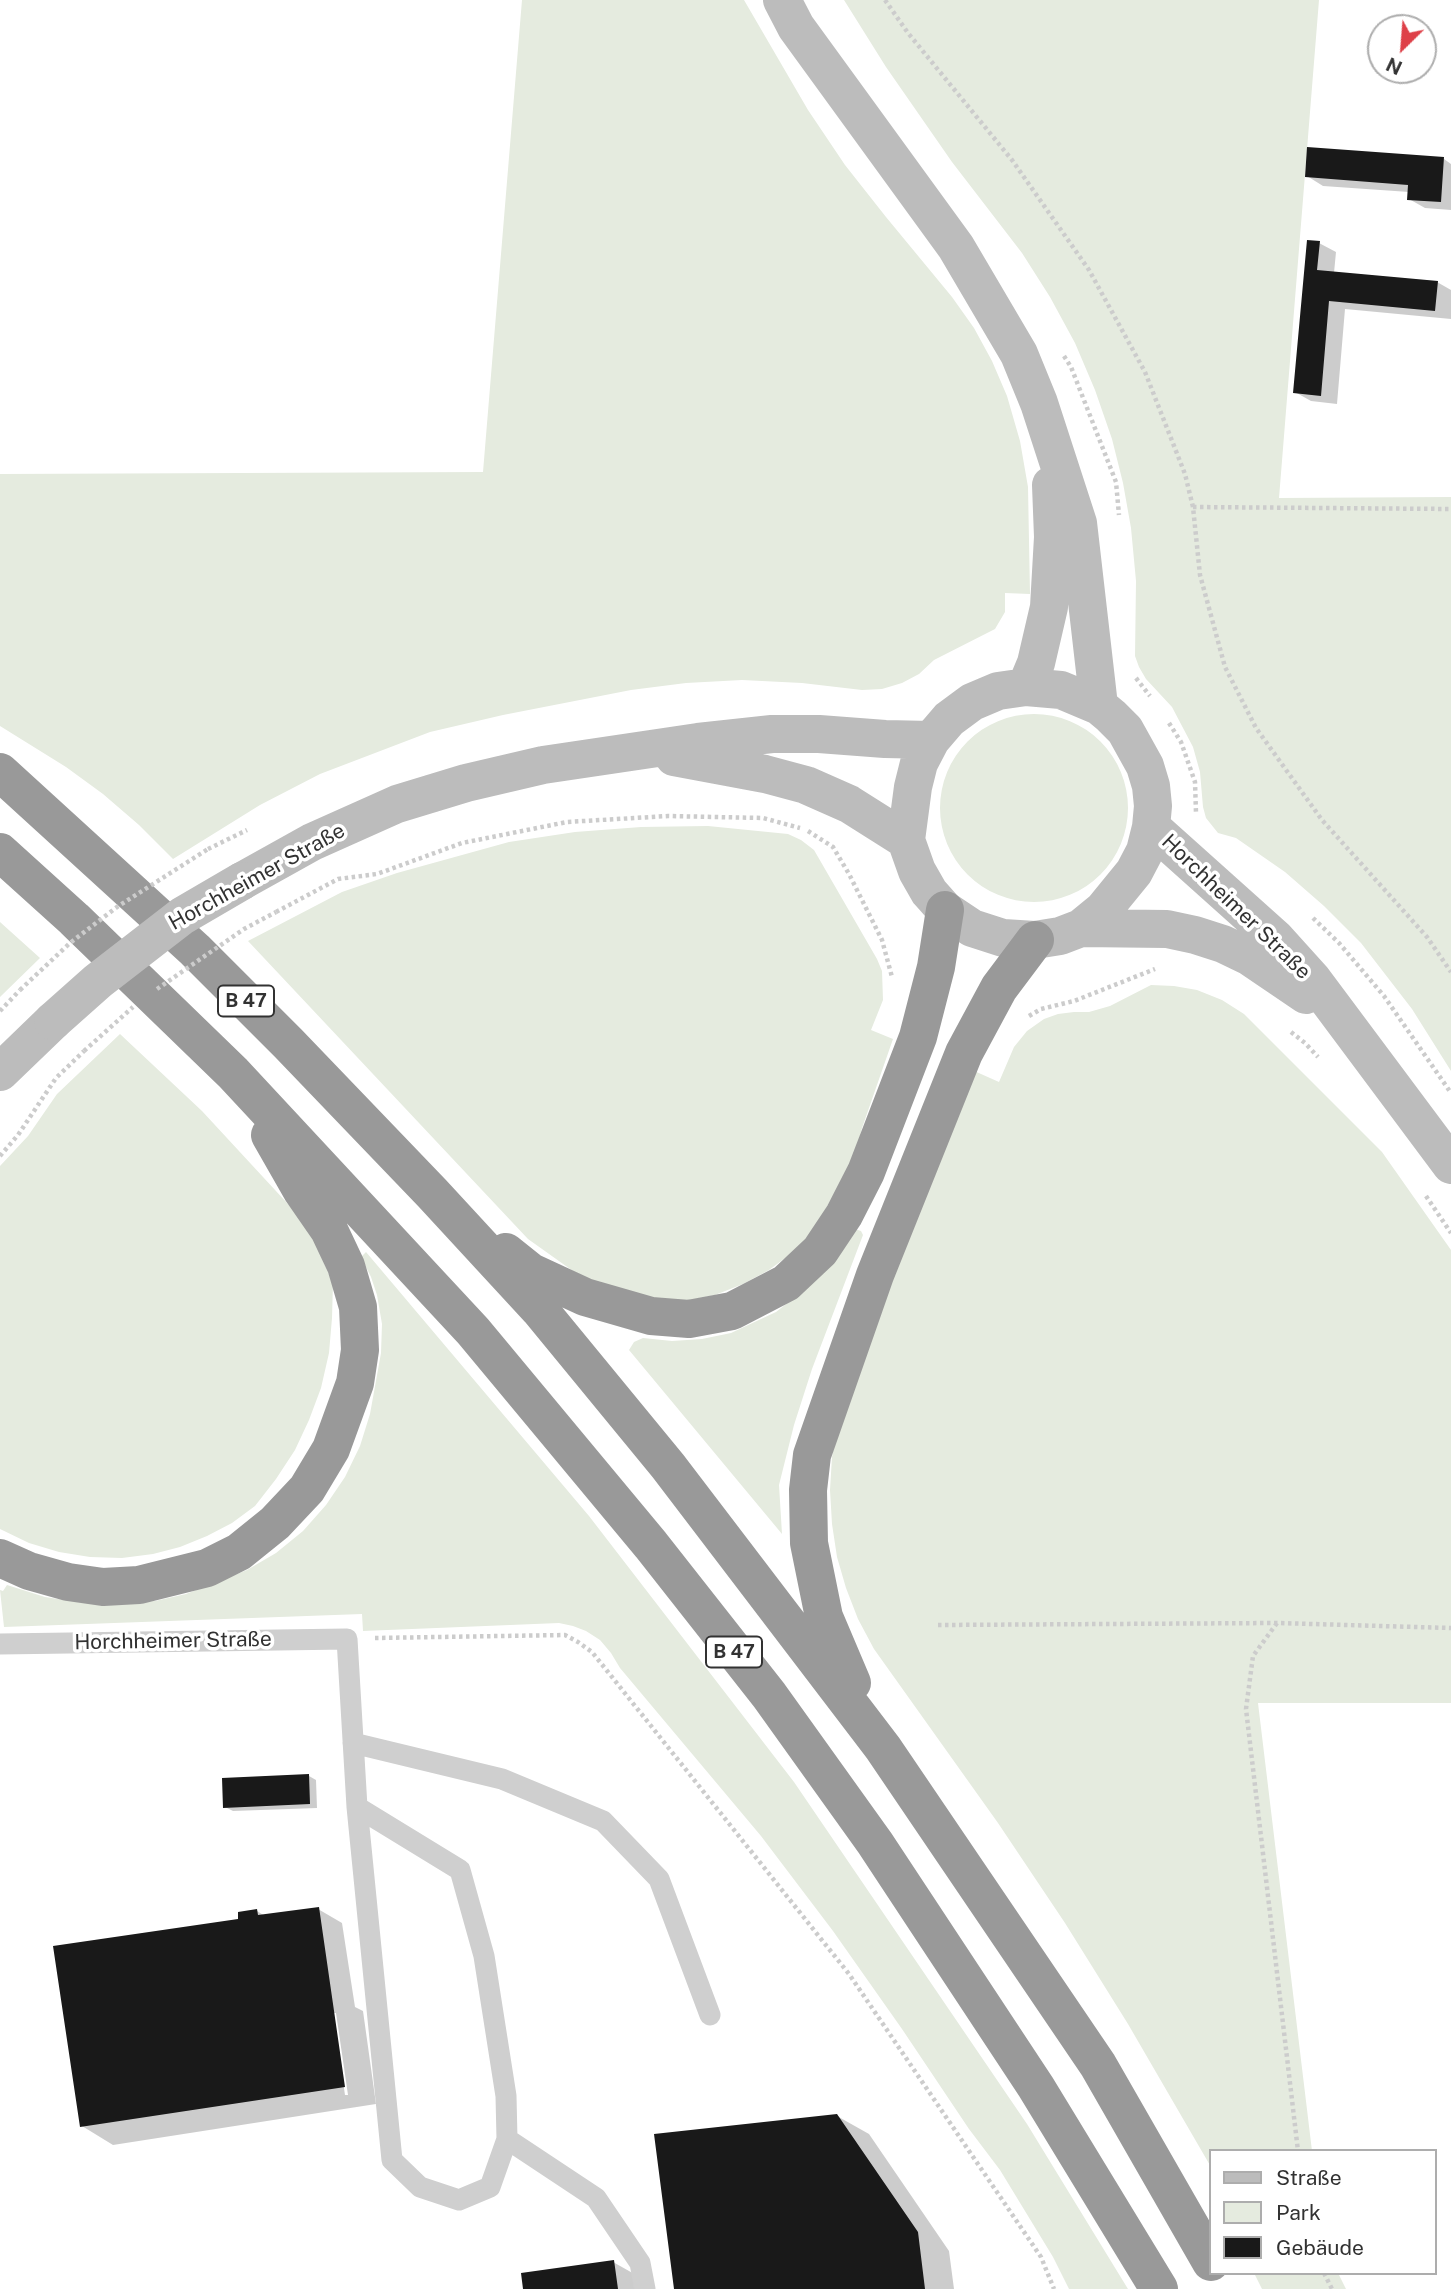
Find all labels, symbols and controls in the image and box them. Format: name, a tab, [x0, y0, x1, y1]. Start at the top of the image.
north arrow	[1367, 14, 1437, 84]
text: N	[1383, 53, 1405, 79]
street label: Horchheimer Straße	[165, 818, 349, 936]
street label: Horchheimer Straße	[1156, 829, 1316, 985]
road number: B 47	[218, 986, 274, 1016]
street label: Horchheimer Straße	[74, 1627, 272, 1655]
road number: B 47	[706, 1636, 762, 1668]
legend	[1210, 2149, 1437, 2275]
text: Straße	[1276, 2165, 1342, 2190]
text: Park	[1276, 2200, 1321, 2225]
text: Gebäude	[1276, 2235, 1364, 2260]

